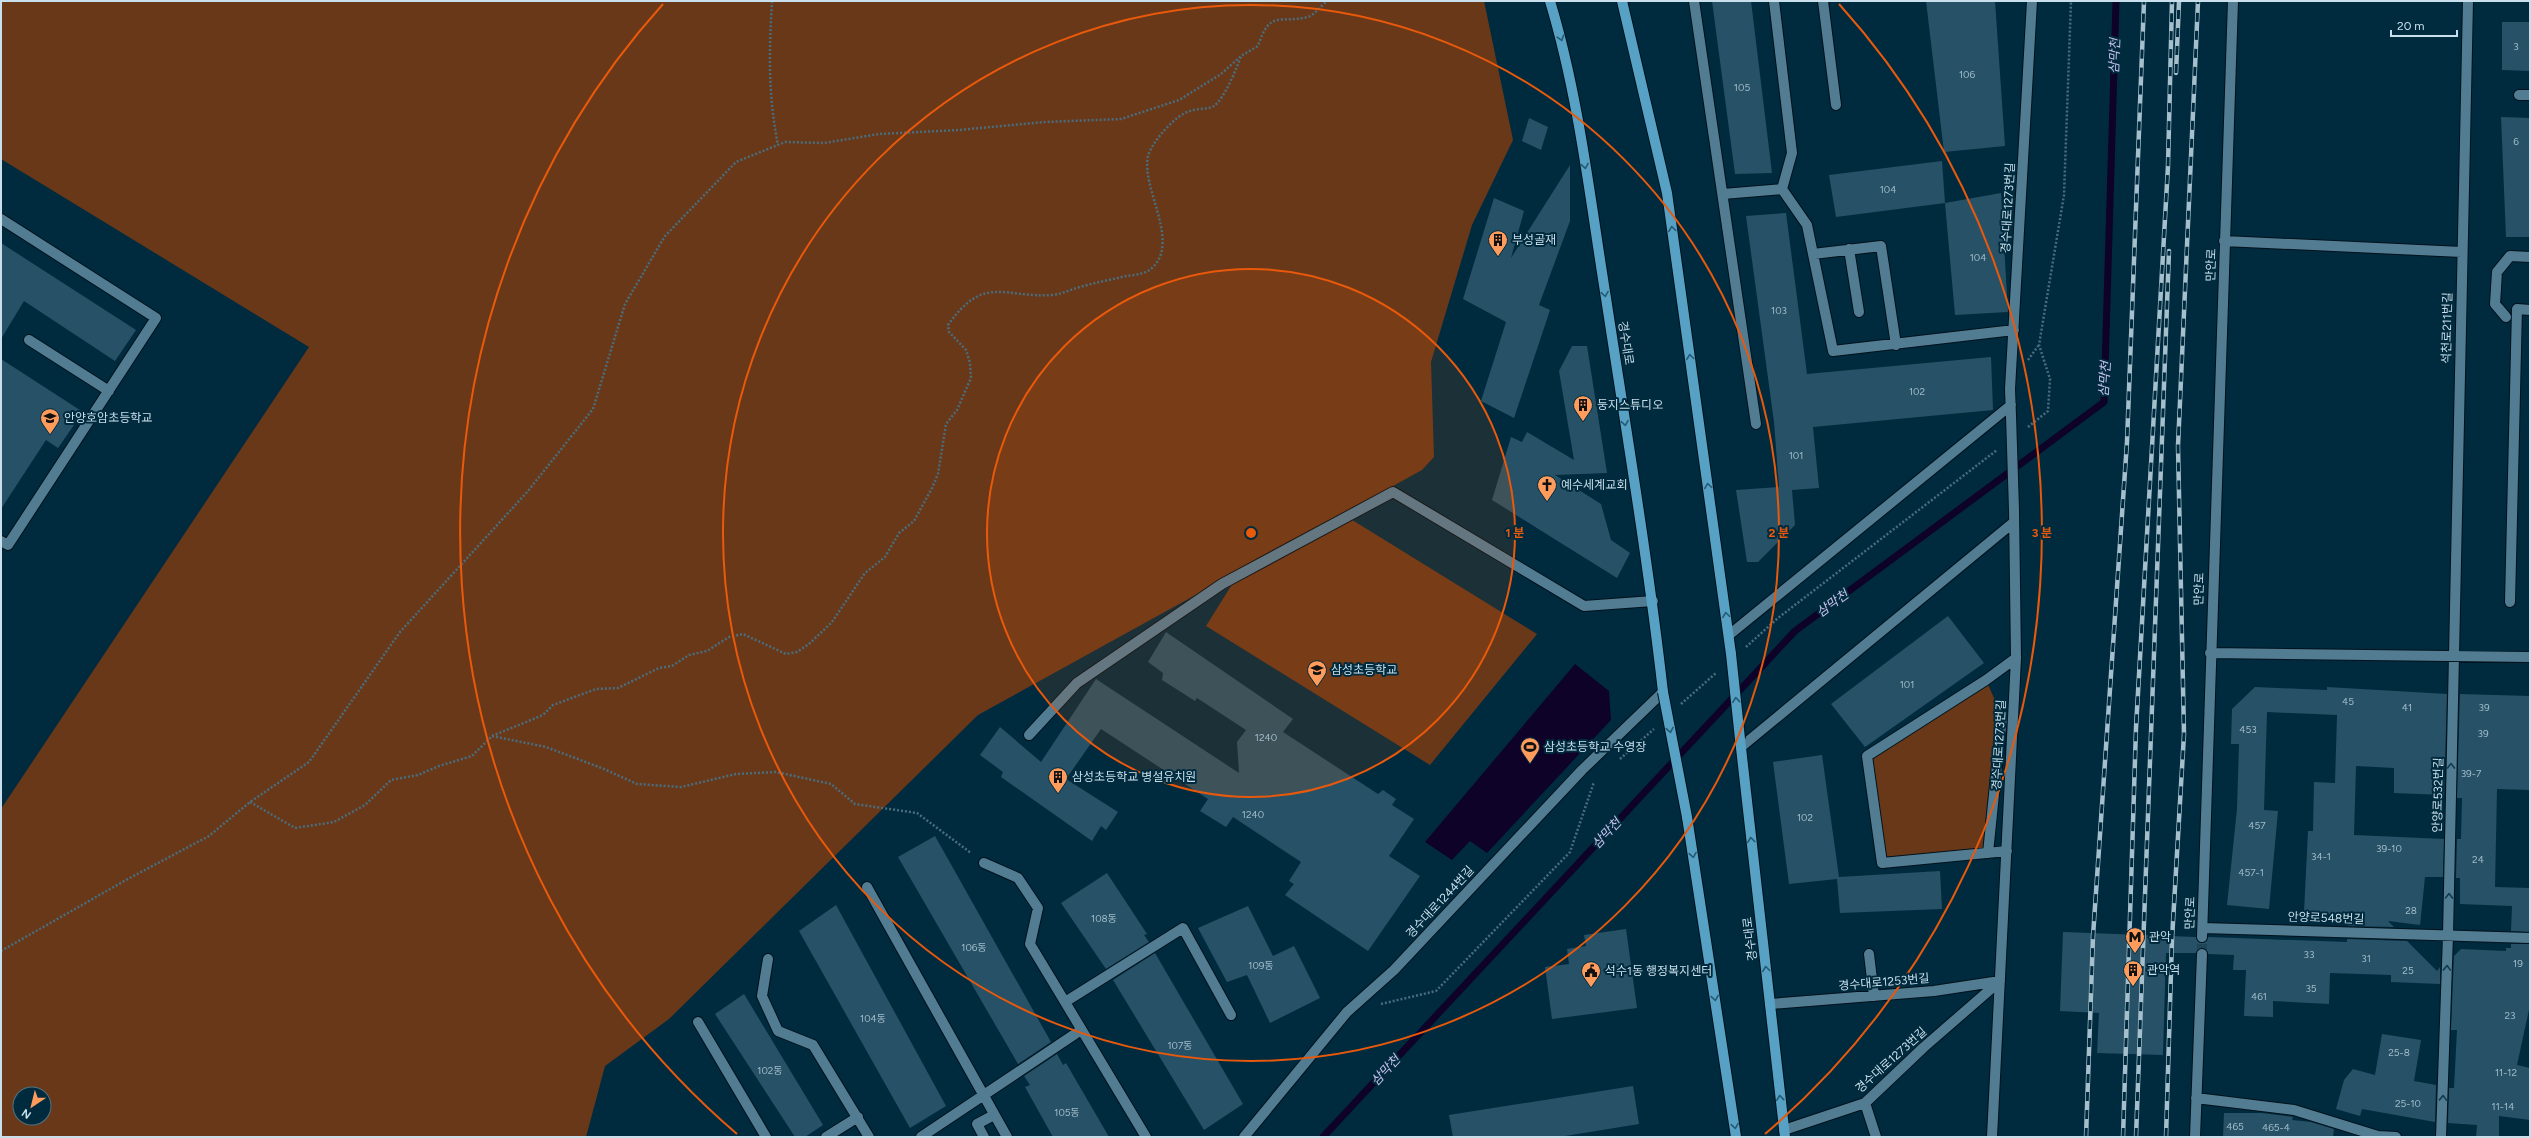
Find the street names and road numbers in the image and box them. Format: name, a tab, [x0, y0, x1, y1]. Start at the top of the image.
street label: 경수대로1273번길	[1999, 162, 2017, 254]
street label: 만안로	[2203, 248, 2219, 282]
street label: 석천로211번길	[2439, 292, 2455, 364]
street label: 경수대로	[1616, 320, 1636, 366]
street label: 만안로	[2191, 572, 2207, 606]
street label: 경수대로1273번길	[1990, 699, 2008, 791]
street label: 안양로532번길	[2430, 757, 2446, 833]
street label: 경수대로1244번길	[1403, 863, 1477, 941]
street label: 만안로	[2182, 896, 2198, 930]
street label: 안양로548번길	[2287, 910, 2365, 926]
street label: 경수대로	[1740, 916, 1760, 962]
street label: 경수대로1253번길	[1838, 971, 1930, 993]
street label: 경수대로1273번길	[1853, 1024, 1929, 1096]

